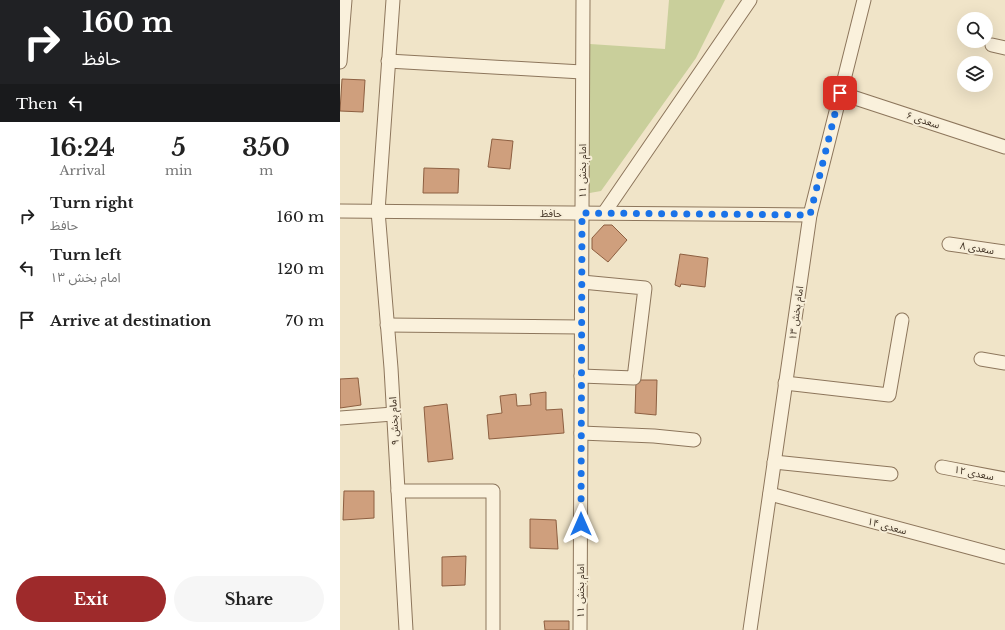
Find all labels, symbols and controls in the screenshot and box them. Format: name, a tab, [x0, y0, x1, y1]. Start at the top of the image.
text: 160 m	[82, 5, 173, 40]
map controls	[957, 12, 993, 92]
button: search	[957, 12, 993, 48]
icon: right	[16, 16, 68, 68]
text: حافظ	[82, 48, 121, 70]
button: layers	[957, 56, 993, 92]
pin	[823, 76, 857, 110]
icon: arrive	[829, 82, 851, 104]
icon: left	[65, 92, 87, 114]
text: Then	[16, 94, 57, 113]
street label: سعدی ۶	[905, 108, 942, 132]
text: 16:24	[50, 133, 115, 162]
text: 5	[172, 133, 186, 162]
text: 350	[242, 133, 290, 162]
street label: امام بخش ۱۱	[576, 144, 591, 198]
text: Arrival	[59, 162, 106, 179]
text: min	[165, 162, 192, 179]
text: m	[259, 162, 273, 179]
text: Turn right	[50, 193, 133, 212]
icon: right	[16, 205, 38, 227]
text: 160 m	[277, 207, 324, 226]
street label: حافظ	[540, 207, 562, 220]
text: حافظ	[50, 217, 78, 234]
street label: سعدی ۸	[959, 239, 995, 257]
text: Turn left	[50, 245, 121, 264]
icon: left	[16, 257, 38, 279]
text: 120 m	[277, 259, 324, 278]
text: امام بخش ۱۳	[50, 269, 121, 286]
street label: امام بخش ۱۳	[786, 285, 808, 341]
icon: arrive	[16, 309, 38, 331]
text: Arrive at destination	[50, 311, 211, 330]
text: 70 m	[285, 311, 324, 330]
street label: امام بخش ۹	[386, 396, 404, 446]
street label: سعدی ۱۲	[953, 463, 995, 483]
position arrow	[560, 503, 602, 545]
street label: سعدی ۱۴	[866, 515, 908, 538]
street label: امام بخش ۱۱	[574, 564, 589, 618]
button: Exit	[16, 576, 166, 622]
button: Share	[174, 576, 324, 622]

